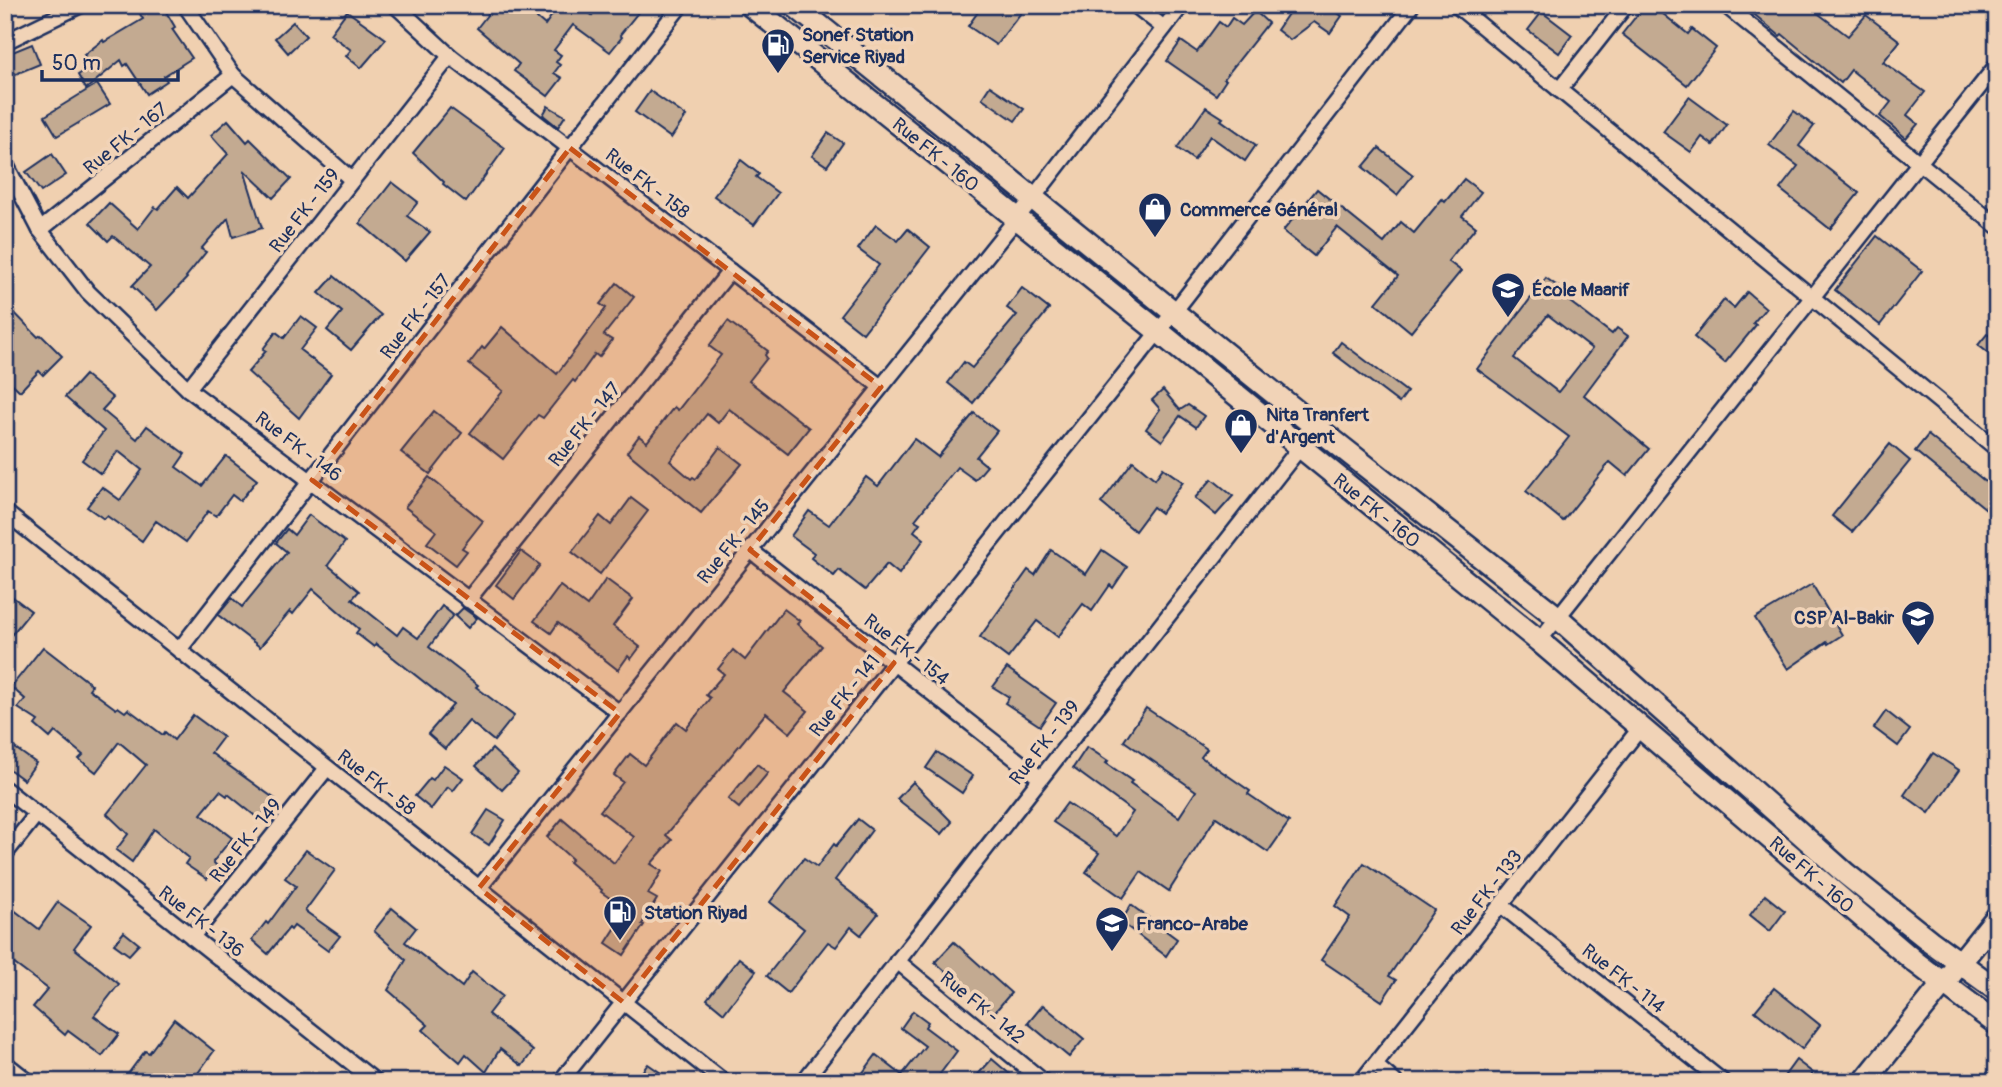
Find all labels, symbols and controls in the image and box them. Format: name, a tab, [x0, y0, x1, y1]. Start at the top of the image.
place label: Sonef Station Service Riyad	[802, 23, 914, 69]
fuel station icon: Sonef Station Service Riyad	[759, 26, 797, 75]
scale bar	[42, 38, 178, 82]
text: 50 m	[52, 50, 101, 77]
street label: Rue FK - 167	[79, 97, 173, 180]
street label: Rue FK - 160	[887, 112, 984, 197]
street label: Rue FK - 158	[600, 143, 694, 224]
street label: Rue FK - 159	[264, 164, 345, 258]
shop icon: Commerce Général	[1136, 190, 1174, 239]
place label: Commerce Général	[1180, 198, 1338, 222]
street label: Rue FK - 157	[375, 269, 456, 364]
school or university icon: École Maarif	[1489, 270, 1527, 319]
place label: École Maarif	[1532, 278, 1630, 302]
street label: Rue FK - 147	[543, 378, 626, 472]
place label: Nita Tranfert d'Argent	[1266, 403, 1370, 449]
street label: Rue FK - 146	[250, 406, 347, 487]
shop icon: Nita Tranfert d'Argent	[1222, 406, 1260, 455]
street label: Rue FK - 160	[1328, 468, 1425, 553]
street label: Rue FK - 145	[692, 494, 775, 589]
school or university icon: CSP Al-Bakir	[1899, 598, 1937, 647]
place label: CSP Al-Bakir	[1794, 606, 1894, 630]
street label: Rue FK - 154	[859, 609, 954, 691]
street label: Rue FK - 141	[804, 650, 885, 742]
street label: Rue FK - 139	[1004, 695, 1085, 790]
street label: Rue FK - 58	[332, 745, 420, 821]
street label: Rue FK - 149	[205, 794, 287, 888]
street label: Rue FK - 160	[1764, 831, 1859, 918]
street label: Rue FK - 133	[1446, 845, 1528, 940]
street label: Rue FK - 136	[154, 881, 249, 963]
fuel station icon: Station Riyad	[601, 893, 639, 942]
place label: Station Riyad	[644, 901, 748, 925]
school or university icon: Franco-Arabe	[1093, 904, 1131, 953]
place label: Franco-Arabe	[1136, 912, 1248, 936]
street label: Rue FK - 114	[1577, 939, 1670, 1019]
street label: Rue FK - 142	[935, 966, 1030, 1049]

